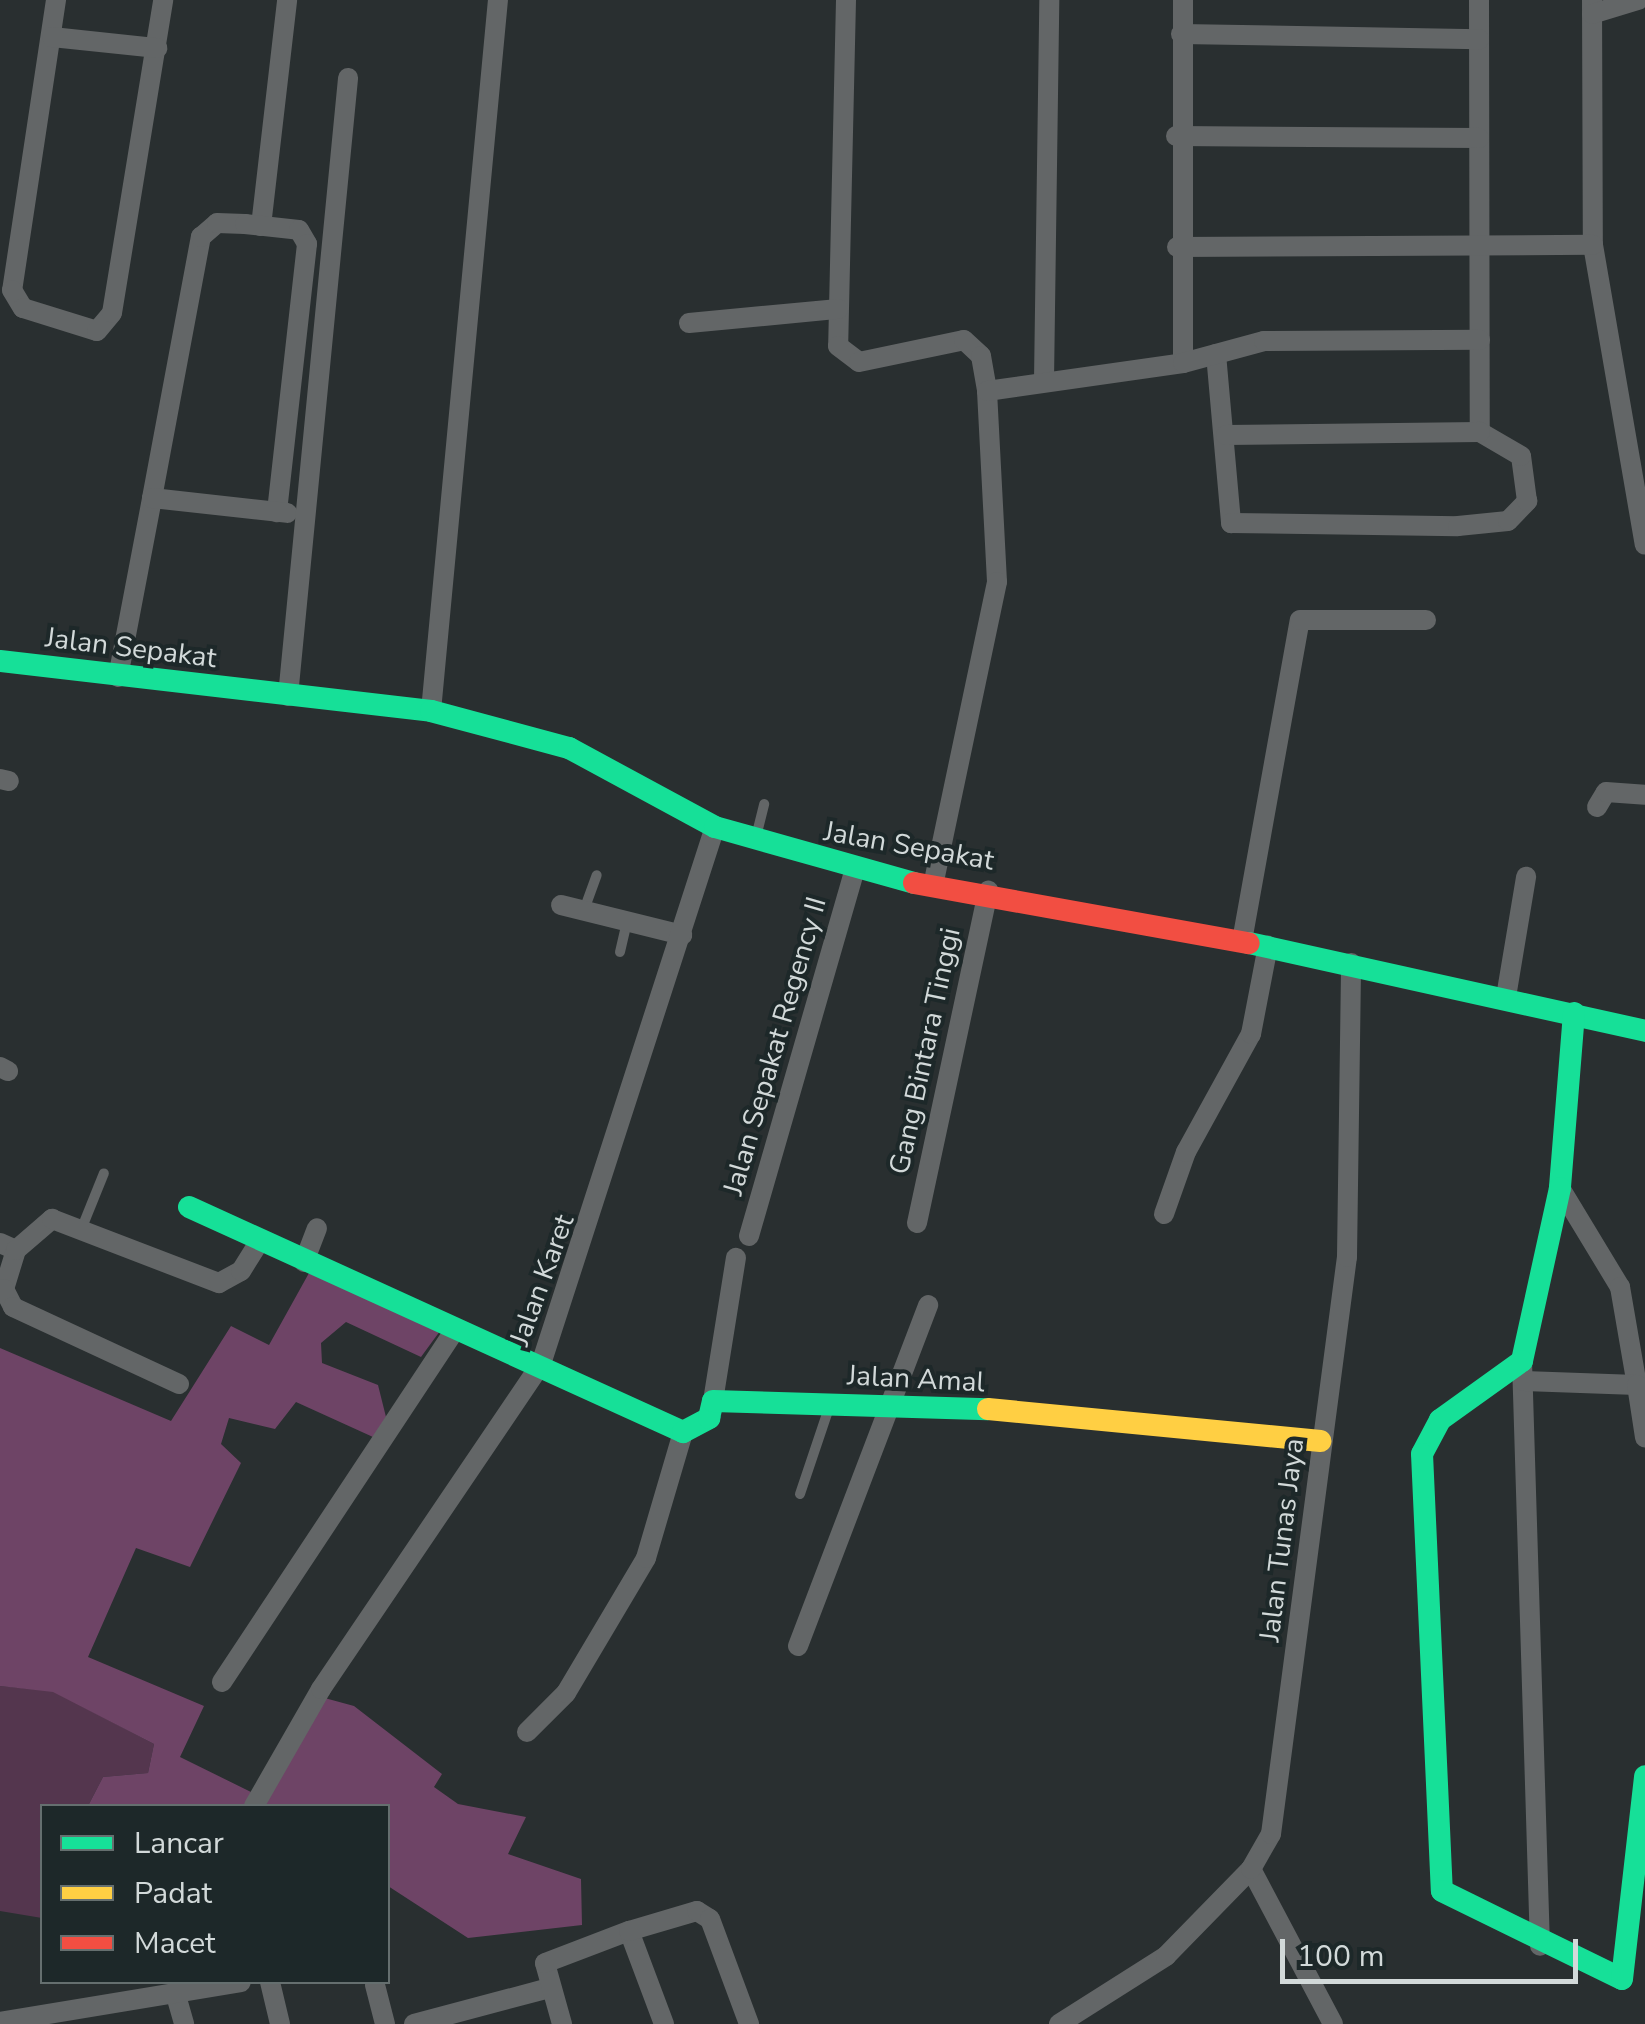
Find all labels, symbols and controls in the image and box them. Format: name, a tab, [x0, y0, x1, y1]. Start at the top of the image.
street label: Jalan Sepakat	[44, 621, 218, 675]
street label: Jalan Sepakat	[821, 815, 997, 877]
street label: Jalan Sepakat Regency II	[716, 893, 834, 1199]
street label: Gang Bintara Tinggi	[882, 925, 968, 1177]
street label: Jalan Karet	[503, 1210, 581, 1350]
street label: Jalan Amal	[846, 1359, 986, 1399]
street label: Jalan Tunas Jaya	[1253, 1436, 1311, 1644]
legend	[40, 1804, 390, 1984]
text: Lancar	[134, 1823, 224, 1864]
text: Padat	[134, 1873, 212, 1914]
scale bar	[1285, 1919, 1582, 1981]
text: Macet	[134, 1923, 216, 1964]
text: 100 m	[1297, 1936, 1384, 1977]

